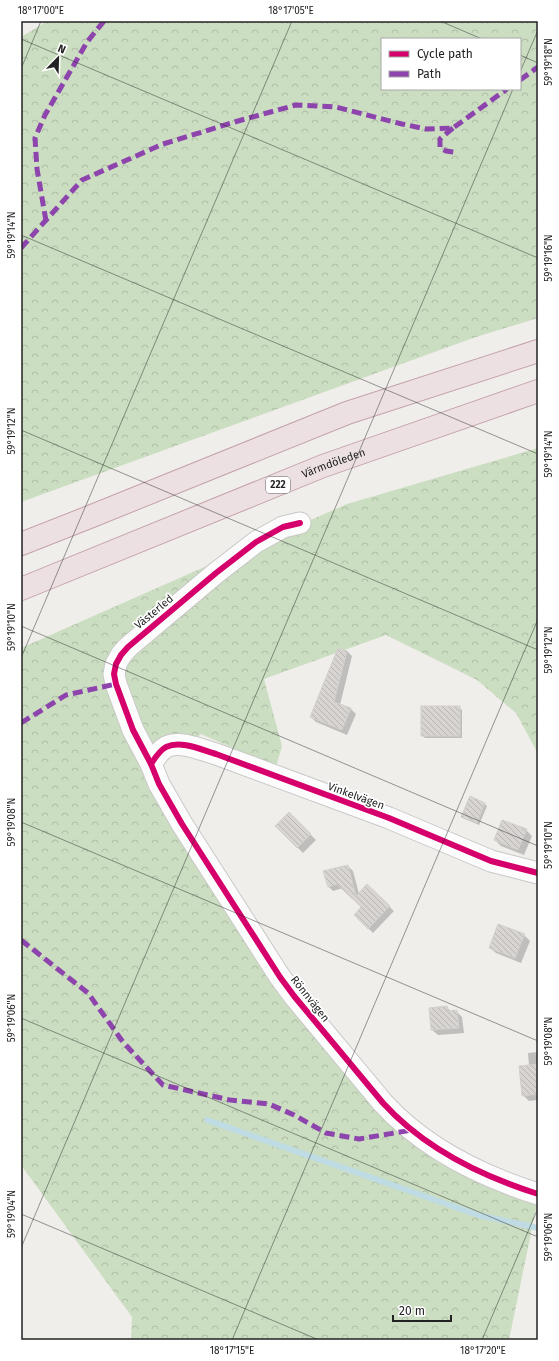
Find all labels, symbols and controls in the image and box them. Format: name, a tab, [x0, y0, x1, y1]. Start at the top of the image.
text: 18°17'00"E	[18, 5, 64, 17]
text: 18°17'05"E	[268, 5, 314, 17]
north arrow	[38, 38, 78, 78]
legend	[381, 38, 521, 90]
text: 59°19'18"N	[543, 38, 555, 86]
text: N	[56, 42, 68, 57]
text: Cycle path	[417, 47, 473, 61]
text: Path	[417, 67, 441, 81]
text: 59°19'14"N	[6, 211, 18, 259]
text: 59°19'16"N	[543, 234, 555, 282]
text: 59°19'12"N	[6, 407, 18, 455]
text: 59°19'14"N	[543, 430, 555, 478]
street label: Värmdöleden	[300, 445, 367, 480]
road number: 222	[266, 477, 290, 493]
street label: Västerled	[132, 592, 176, 632]
text: 59°19'10"N	[6, 603, 18, 651]
text: 59°19'12"N	[543, 626, 555, 674]
street label: Vinkelvägen	[326, 780, 386, 812]
text: 59°19'08"N	[6, 798, 18, 846]
text: 59°19'10"N	[543, 821, 555, 869]
street label: Rönnvägen	[288, 973, 332, 1025]
text: 59°19'06"N	[6, 994, 18, 1042]
text: 59°19'08"N	[543, 1017, 555, 1065]
text: 59°19'04"N	[6, 1190, 18, 1238]
text: 59°19'06"N	[543, 1213, 555, 1261]
scale bar	[393, 1297, 451, 1323]
text: 20 m	[399, 1304, 425, 1318]
text: 18°17'15"E	[210, 1345, 254, 1357]
text: 18°17'20"E	[460, 1345, 506, 1357]

